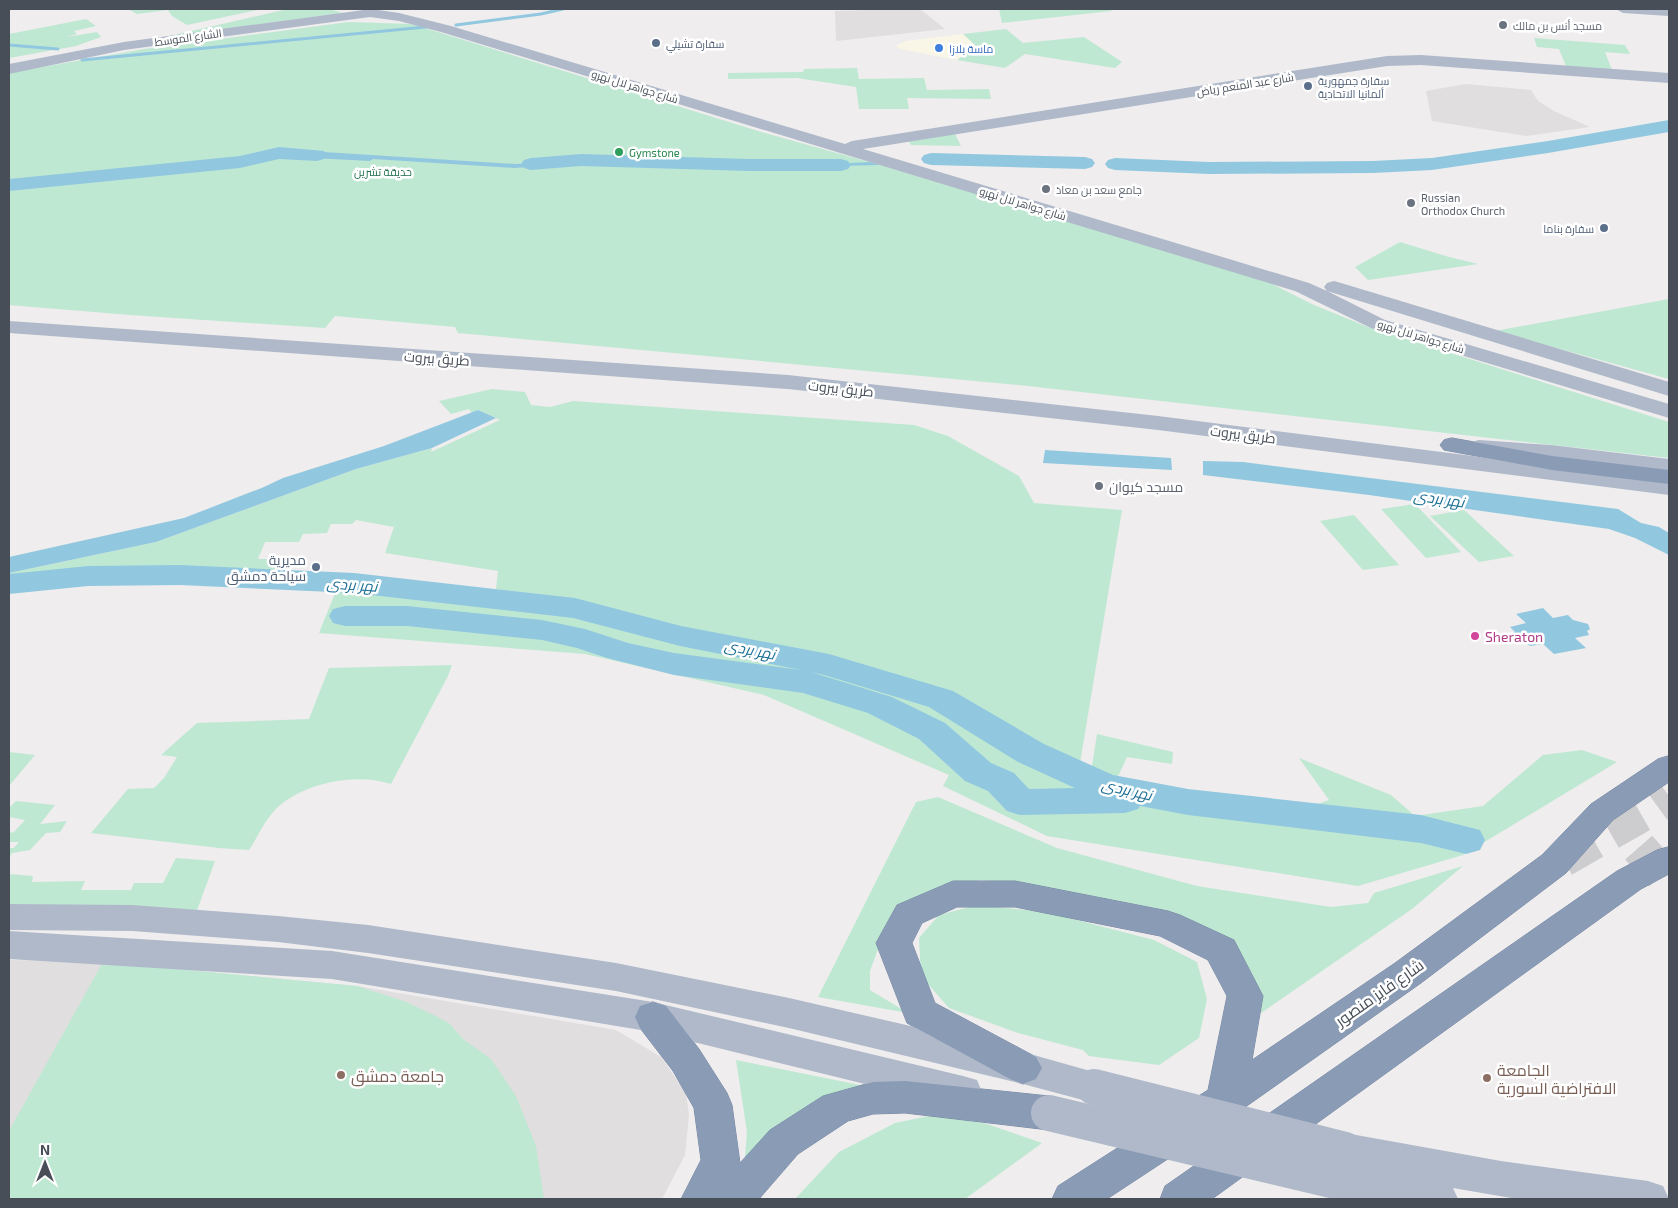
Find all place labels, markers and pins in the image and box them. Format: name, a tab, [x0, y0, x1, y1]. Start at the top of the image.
marker: مسجد أنس بن مالك	[1497, 19, 1509, 31]
place label: مسجد أنس بن مالك	[1513, 19, 1602, 33]
marker: سفارة تشيلي	[650, 37, 662, 49]
place label: سفارة تشيلي	[666, 37, 724, 53]
marker: ماسة بلازا	[933, 42, 945, 54]
place label: ماسة بلازا	[949, 42, 993, 56]
place label: سفارة جمهورية ألمانيا الاتحادية	[1318, 74, 1389, 100]
marker: سفارة جمهورية ألمانيا الاتحادية	[1302, 80, 1314, 92]
marker: Gymstone	[613, 146, 625, 158]
place label: Gymstone	[629, 146, 680, 159]
marker: جامع سعد بن معاذ	[1040, 183, 1052, 195]
place label: جامع سعد بن معاذ	[1056, 183, 1142, 198]
place label: Russian Orthodox Church	[1421, 191, 1505, 217]
marker: Russian Orthodox Church	[1405, 197, 1417, 209]
place label: سفارة بناما	[1543, 222, 1594, 236]
marker: سفارة بناما	[1598, 222, 1610, 234]
place label: مسجد كيوان	[1109, 478, 1183, 495]
marker: مسجد كيوان	[1093, 480, 1105, 492]
place label: مديرية سياحة دمشق	[227, 551, 306, 585]
marker: مديرية سياحة دمشق	[310, 561, 322, 573]
place label: Sheraton	[1485, 628, 1543, 645]
marker: Sheraton	[1469, 630, 1481, 642]
place label: الجامعة الافتراضية السورية	[1497, 1060, 1617, 1098]
place label: جامعة دمشق	[351, 1066, 444, 1087]
marker: جامعة دمشق	[335, 1069, 347, 1081]
marker: الجامعة الافتراضية السورية	[1481, 1072, 1493, 1084]

